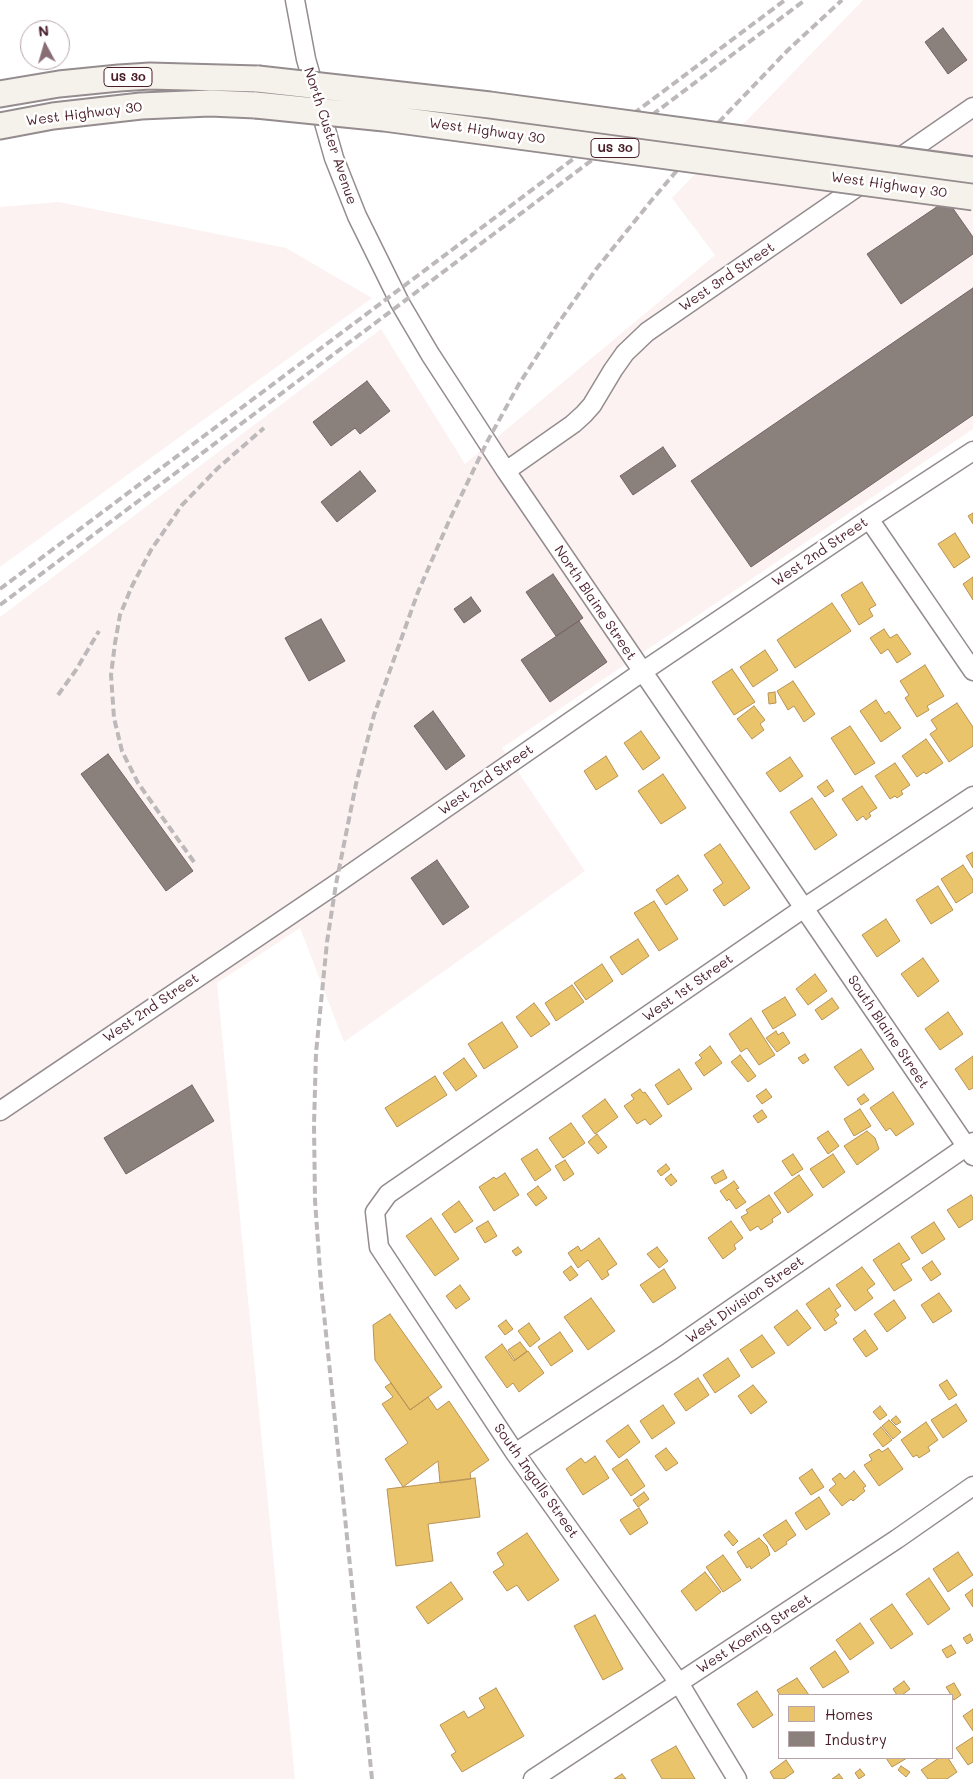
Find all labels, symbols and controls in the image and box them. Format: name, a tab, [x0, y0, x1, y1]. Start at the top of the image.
north arrow	[20, 20, 70, 70]
text: N	[37, 21, 50, 41]
street label: North Custer Avenue	[300, 65, 360, 207]
road number: US 30	[104, 68, 152, 86]
street label: West Highway 30	[25, 99, 143, 129]
street label: West Highway 30	[428, 115, 546, 147]
road number: US 30	[591, 138, 639, 158]
street label: West Highway 30	[830, 169, 948, 201]
street label: West 3rd Street	[676, 239, 778, 315]
street label: West 2nd Street	[769, 514, 871, 590]
street label: North Blaine Street	[550, 542, 640, 664]
street label: West 2nd Street	[435, 741, 537, 819]
street label: West 1st Street	[639, 951, 737, 1025]
street label: West 2nd Street	[100, 970, 202, 1046]
street label: South Blaine Street	[844, 972, 932, 1092]
street label: West Division Street	[683, 1253, 807, 1347]
street label: South Ingalls Street	[490, 1420, 582, 1542]
street label: West Koenig Street	[694, 1591, 814, 1677]
legend	[778, 1694, 953, 1759]
text: Homes	[825, 1704, 873, 1724]
text: Industry	[825, 1729, 887, 1749]

